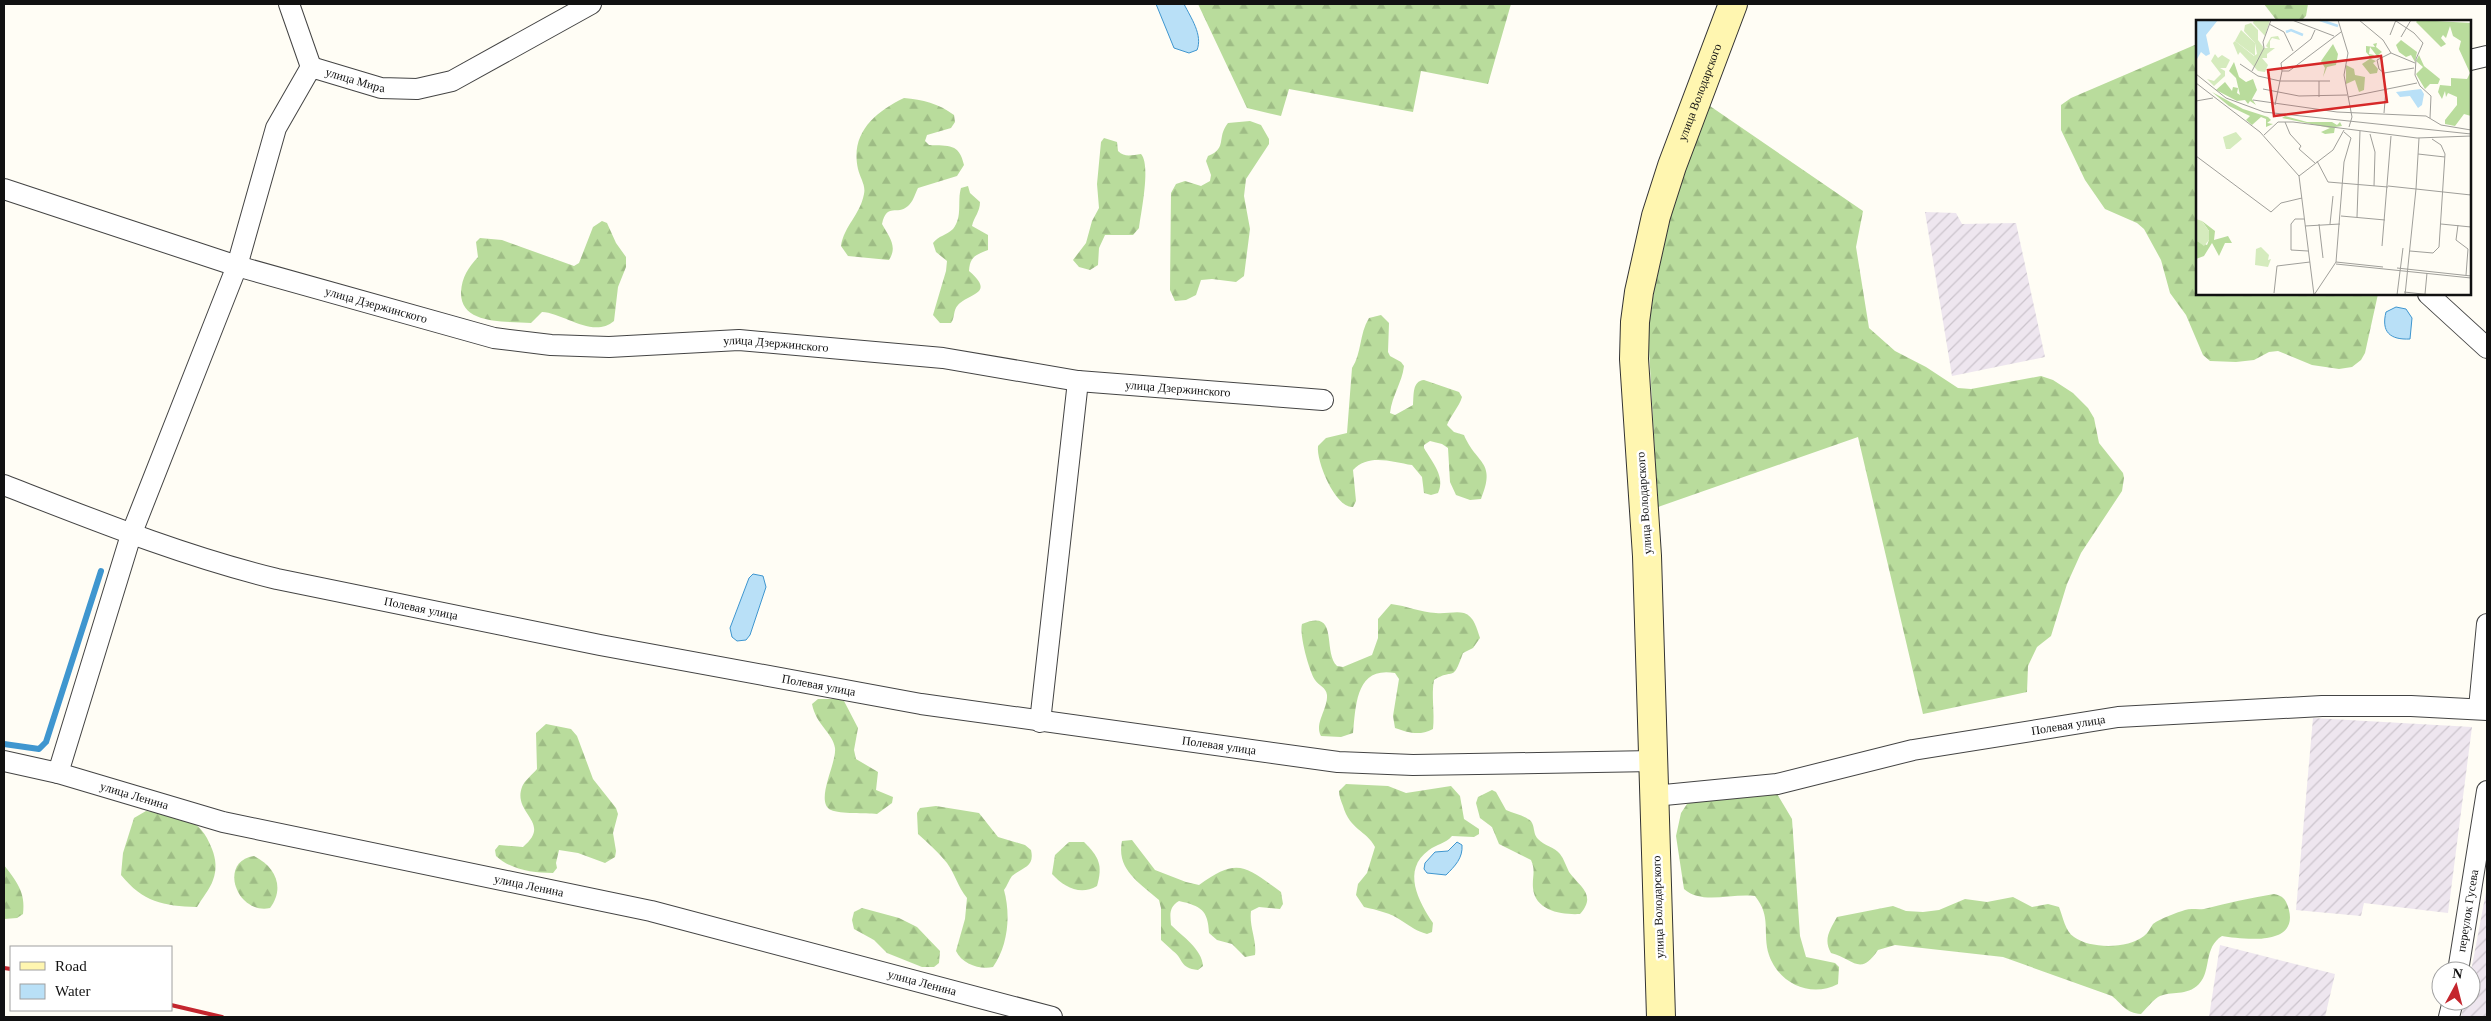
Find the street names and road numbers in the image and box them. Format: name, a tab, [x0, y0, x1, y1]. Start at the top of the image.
street label: улица Володарского	[1675, 42, 1724, 143]
street label: улица Мира	[324, 65, 386, 95]
street label: улица Дзержинского	[324, 284, 429, 326]
street label: улица Дзержинского	[723, 333, 829, 355]
street label: улица Дзержинского	[1125, 378, 1231, 400]
street label: улица Володарского	[1633, 451, 1655, 555]
street label: Полевая улица	[383, 594, 460, 623]
street label: Полевая улица	[781, 672, 857, 699]
street label: Полевая улица	[2030, 712, 2107, 738]
street label: Полевая улица	[1181, 733, 1258, 758]
street label: улица Ленина	[99, 779, 171, 813]
street label: улица Володарского	[1649, 855, 1667, 959]
street label: переулок Гусева	[2454, 868, 2481, 953]
street label: улица Ленина	[493, 872, 566, 900]
street label: улица Ленина	[886, 967, 959, 999]

